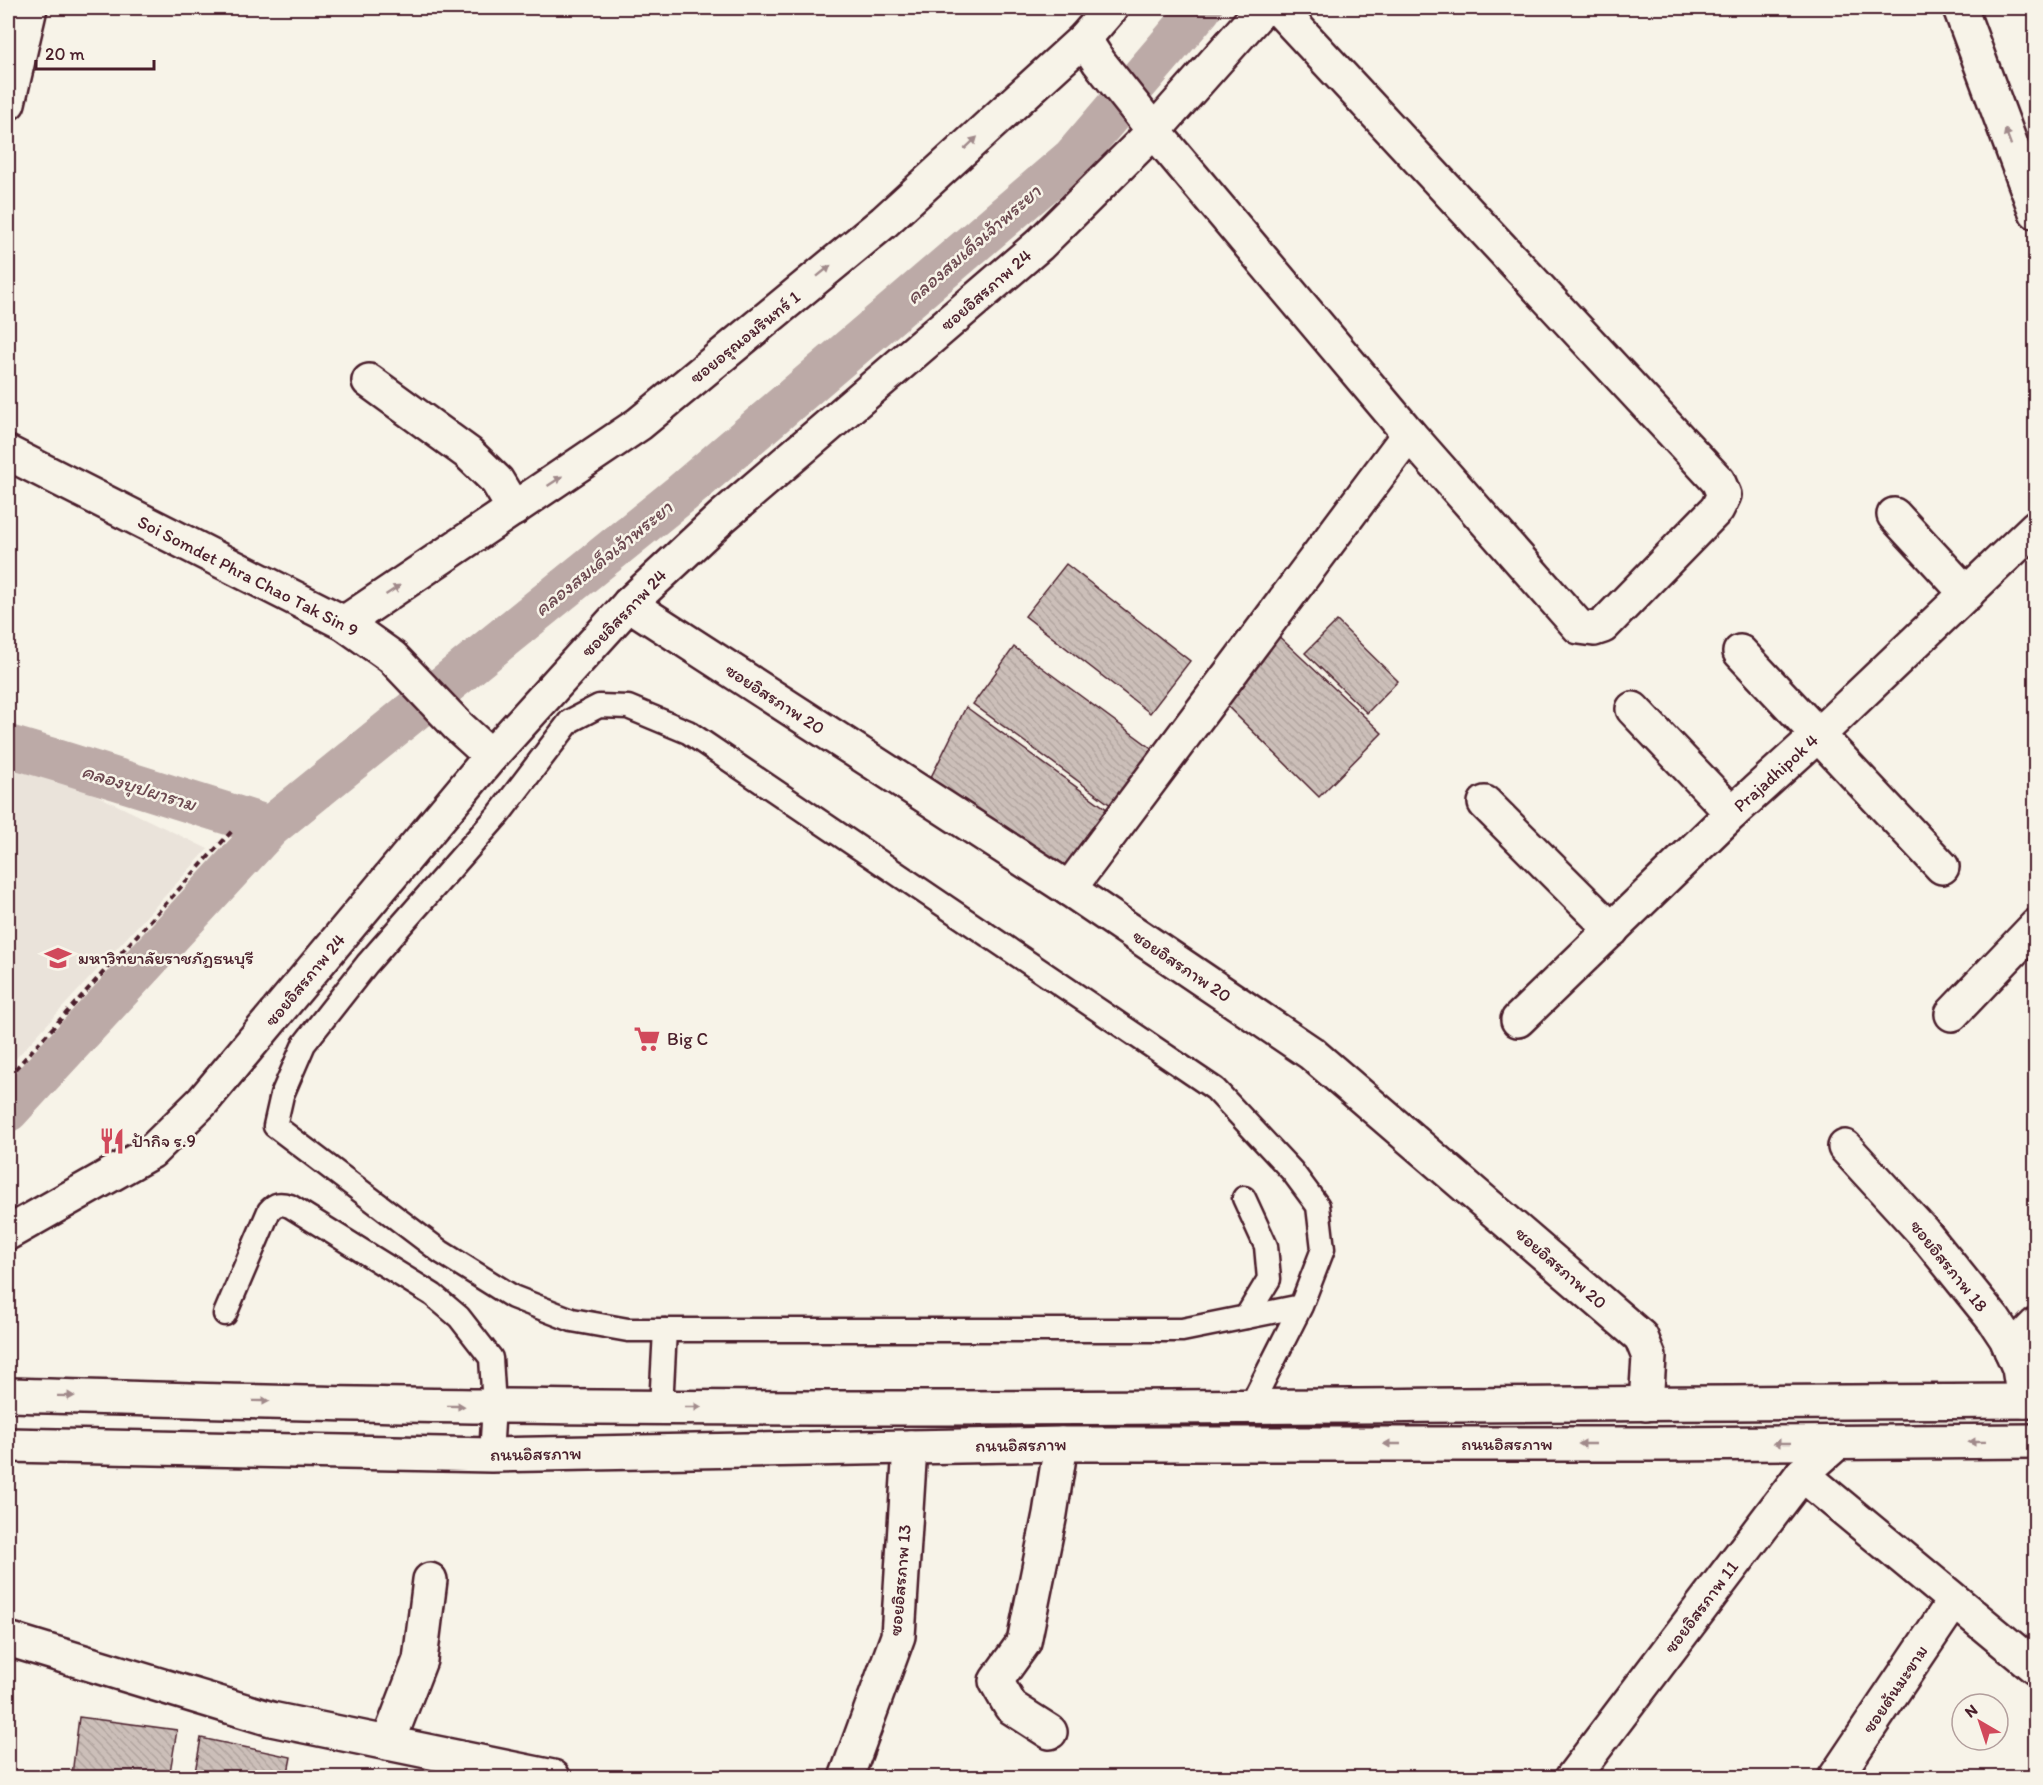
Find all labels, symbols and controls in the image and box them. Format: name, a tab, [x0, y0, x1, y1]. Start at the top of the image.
scale bar	[36, 33, 154, 71]
text: 20 m	[45, 43, 85, 65]
one-way arrow	[2003, 128, 2013, 146]
one-way arrow	[963, 136, 978, 150]
water label: คลองสมเด็จเจ้าพระยา	[901, 179, 1046, 309]
street label: ซอยอิสรภาพ 24	[936, 244, 1036, 336]
one-way arrow	[816, 265, 832, 278]
street label: ซอยอรุณอมรินทร์ 1	[685, 286, 805, 388]
one-way arrow	[546, 475, 562, 487]
water label: คลองสมเด็จเจ้าพระยา	[529, 495, 677, 621]
street label: Soi Somdet Phra Chao Tak Sin 9	[134, 511, 362, 641]
street label: ซอยอิสรภาพ 24	[577, 564, 672, 662]
one-way arrow	[385, 585, 401, 596]
street label: ซอยอิสรภาพ 20	[721, 659, 829, 739]
street label: Prajadhipok 4	[1729, 729, 1823, 817]
water label: คลองบุปผาราม	[79, 758, 201, 817]
street label: ซอยอิสรภาพ 20	[1129, 925, 1235, 1007]
street label: ซอยอิสรภาพ 24	[260, 929, 350, 1031]
school or university icon: มหาวิทยาลัยราชภัฏธนบุรี	[43, 943, 73, 973]
place label: มหาวิทยาลัยราชภัฏธนบุรี	[78, 947, 254, 969]
supermarket icon: Big C	[632, 1024, 662, 1054]
place label: Big C	[667, 1028, 708, 1050]
restaurant icon: ป้ากิจ ร.9	[97, 1126, 127, 1156]
place label: ป้ากิจ ร.9	[132, 1130, 196, 1152]
street label: ซอยอิสรภาพ 18	[1905, 1216, 1993, 1316]
street label: ซอยอิสรภาพ 20	[1511, 1222, 1611, 1314]
one-way arrow	[56, 1392, 75, 1401]
one-way arrow	[251, 1396, 270, 1406]
one-way arrow	[446, 1401, 465, 1410]
one-way arrow	[683, 1402, 702, 1412]
street label: ถนนอิสรภาพ	[975, 1433, 1067, 1457]
street label: ถนนอิสรภาพ	[1461, 1433, 1553, 1455]
one-way arrow	[1968, 1437, 1987, 1446]
one-way arrow	[1773, 1438, 1792, 1448]
one-way arrow	[1383, 1439, 1402, 1449]
one-way arrow	[1578, 1439, 1597, 1449]
street label: ถนนอิสรภาพ	[490, 1442, 582, 1466]
street label: ซอยอิสรภาพ 13	[884, 1523, 916, 1637]
street label: ซอยอิสรภาพ 11	[1659, 1556, 1743, 1658]
street label: ซอยต้นมะขาม	[1857, 1641, 1933, 1737]
north arrow	[1950, 1692, 2010, 1752]
text: N	[1961, 1700, 1981, 1722]

